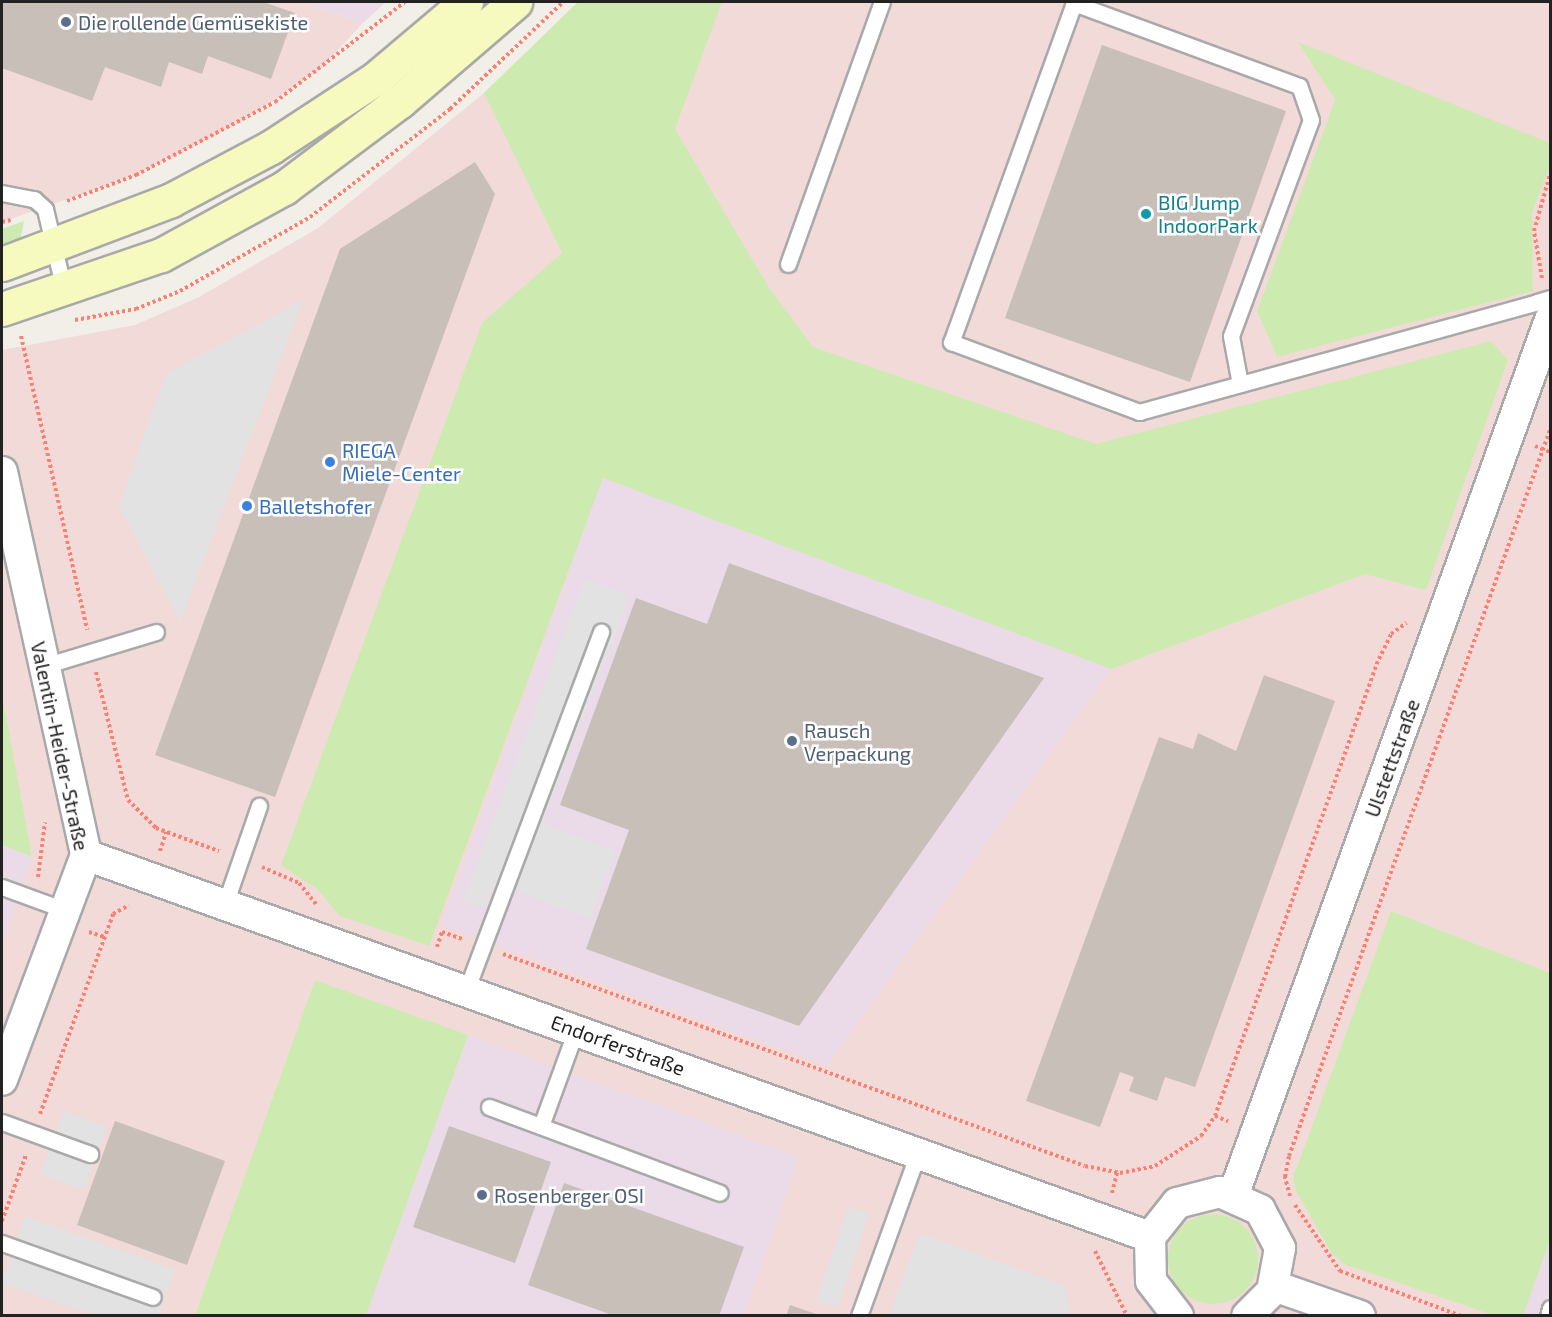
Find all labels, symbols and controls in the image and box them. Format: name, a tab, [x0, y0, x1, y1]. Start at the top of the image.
place label: Die rollende Gemüsekiste	[78, 10, 308, 34]
marker: Die rollende Gemüsekiste	[59, 15, 73, 29]
place label: BIG Jump IndoorPark	[1158, 190, 1258, 237]
marker: BIG Jump IndoorPark	[1139, 207, 1153, 221]
place label: RIEGA Miele-Center	[342, 438, 461, 485]
marker: RIEGA Miele-Center	[323, 455, 337, 469]
place label: Balletshofer	[259, 494, 372, 518]
marker: Balletshofer	[240, 499, 254, 513]
street label: Valentin-Heider-Straße	[26, 639, 94, 853]
street label: Ulstettstraße	[1360, 696, 1424, 820]
place label: Rausch Verpackung	[804, 718, 911, 765]
marker: Rausch Verpackung	[785, 734, 799, 748]
street label: Endorferstraße	[548, 1010, 688, 1080]
place label: Rosenberger OSI	[494, 1183, 644, 1207]
marker: Rosenberger OSI	[475, 1188, 489, 1202]

